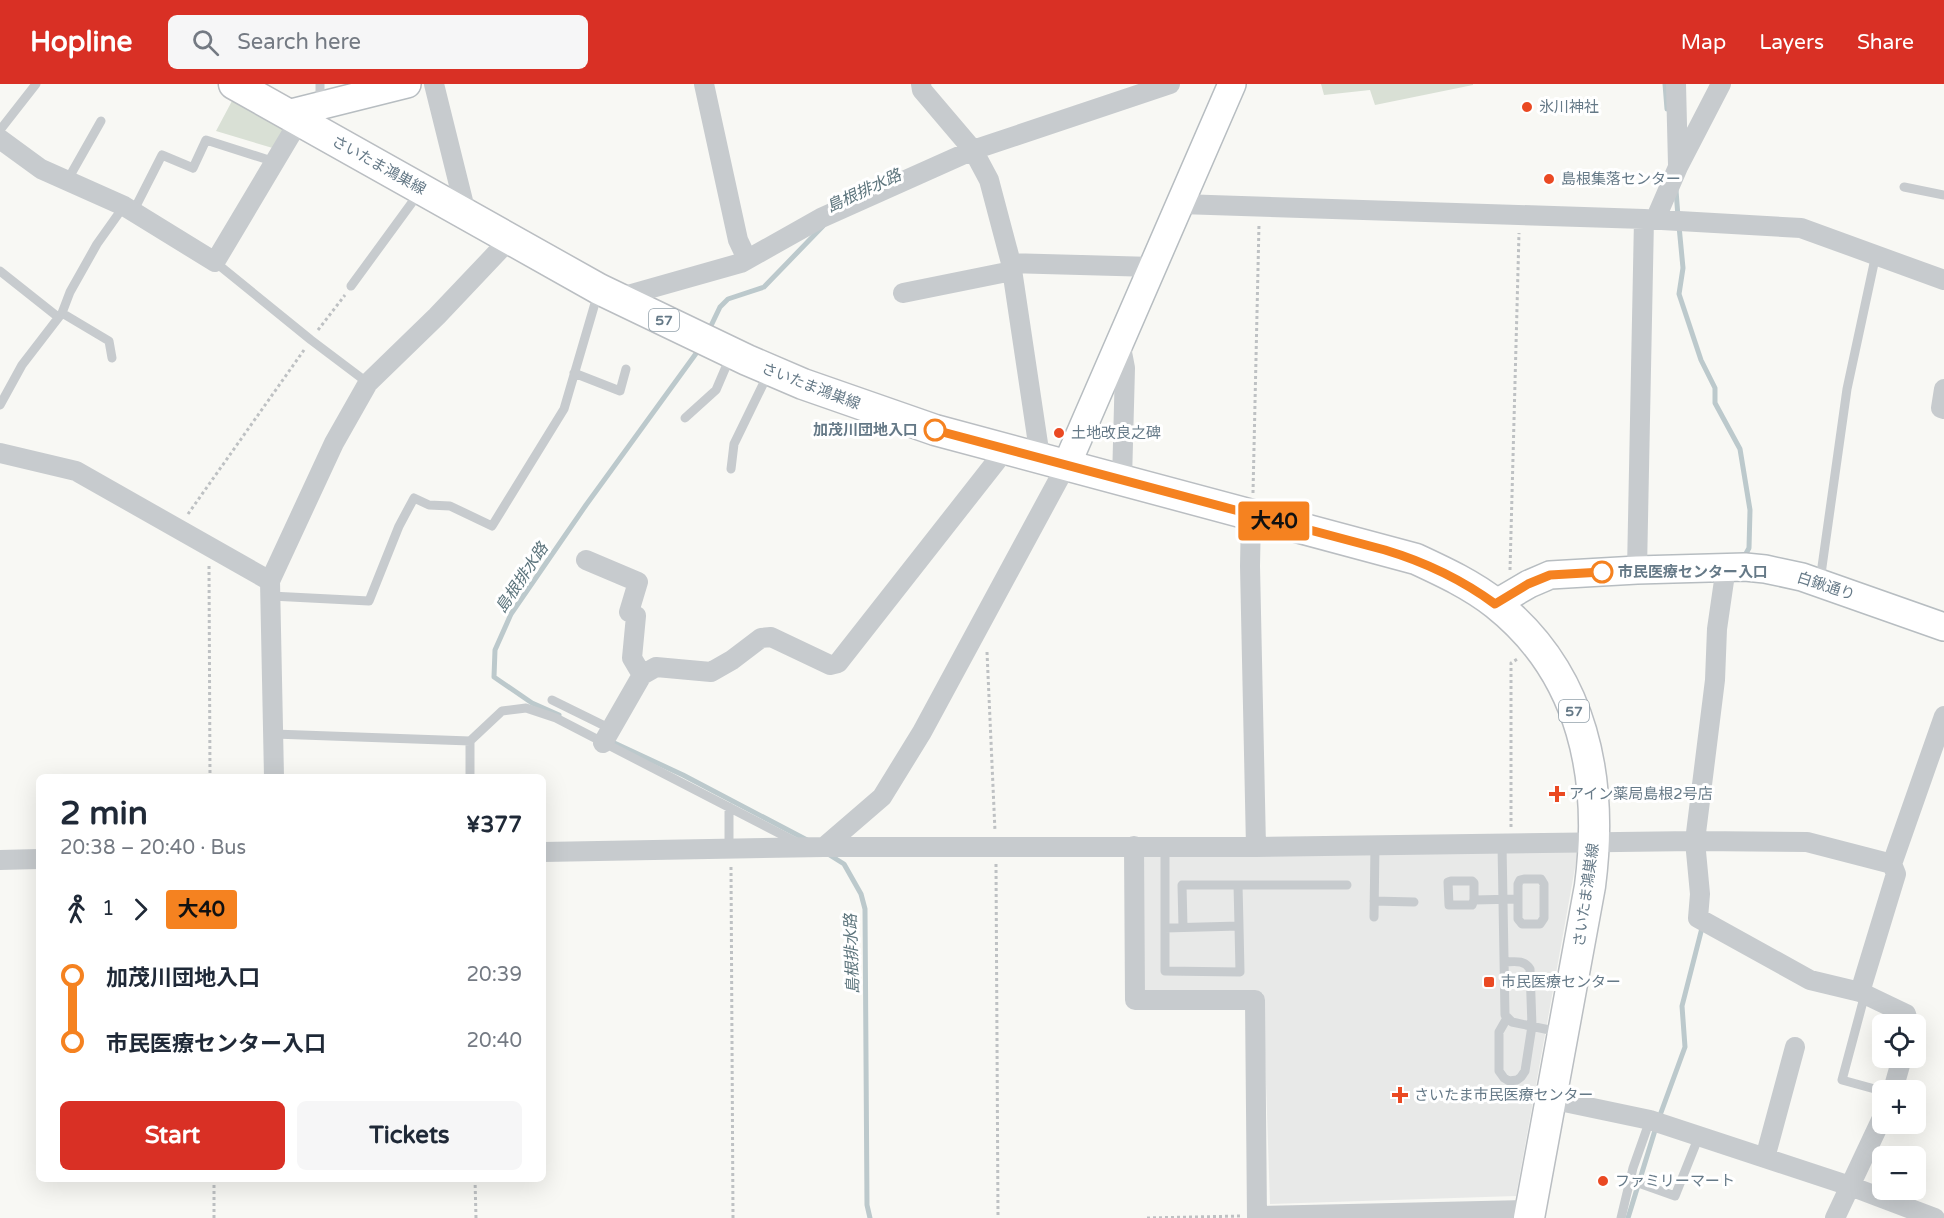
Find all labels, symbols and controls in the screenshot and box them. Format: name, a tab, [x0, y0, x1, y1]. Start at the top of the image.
search box	[168, 15, 588, 69]
text: Hopline	[30, 25, 132, 59]
icon: search	[189, 26, 222, 59]
text: Search here	[237, 29, 361, 55]
text: Map	[1681, 30, 1726, 55]
text: Layers	[1759, 30, 1824, 55]
text: Share	[1857, 30, 1914, 55]
place label: 氷川神社	[1539, 98, 1599, 116]
marker: 氷川神社	[1520, 100, 1534, 114]
street label: さいたま鴻巣線	[329, 132, 429, 198]
water label: 島根排水路	[824, 164, 906, 217]
place label: 島根集落センター	[1561, 170, 1681, 188]
marker: 島根集落センター	[1542, 172, 1556, 186]
road number: 57	[649, 309, 679, 331]
street label: さいたま鴻巣線	[759, 359, 863, 413]
marker: 加茂川団地入口	[924, 419, 946, 441]
place label: 加茂川団地入口	[813, 421, 918, 439]
place label: 土地改良之碑	[1071, 424, 1161, 442]
marker: 土地改良之碑	[1052, 426, 1066, 440]
line badge: 大40	[1240, 502, 1308, 540]
text: 大40	[1250, 509, 1298, 534]
water label: 島根排水路	[491, 538, 554, 617]
marker: 市民医療センター入口	[1591, 561, 1613, 583]
place label: 市民医療センター入口	[1618, 563, 1768, 581]
street label: 白鍬通り	[1795, 568, 1857, 604]
road number: 57	[1559, 700, 1589, 722]
place label: アイン薬局島根2号店	[1569, 785, 1713, 803]
marker: アイン薬局島根2号店	[1550, 787, 1564, 801]
text: 2 min	[60, 794, 148, 833]
text: ¥377	[466, 812, 522, 838]
text: 20:38 – 20:40 · Bus	[60, 836, 246, 860]
street label: さいたま鴻巣線	[1570, 842, 1602, 948]
icon: walk	[60, 893, 93, 926]
icon: forward	[124, 893, 157, 926]
text: 1	[102, 897, 115, 921]
text: 大40	[178, 897, 225, 922]
water label: 島根排水路	[841, 912, 863, 994]
text: 20:39	[467, 963, 522, 987]
text: 加茂川団地入口	[106, 965, 260, 991]
place label: 市民医療センター	[1501, 973, 1621, 991]
marker: 市民医療センター	[1482, 975, 1496, 989]
map controls	[1872, 1014, 1926, 1200]
button: locate	[1872, 1014, 1926, 1068]
text: 20:40	[467, 1029, 522, 1053]
text: 市民医療センター入口	[106, 1031, 326, 1057]
button: +	[1872, 1080, 1926, 1134]
marker: さいたま市民医療センター	[1391, 1086, 1409, 1104]
place label: さいたま市民医療センター	[1414, 1086, 1594, 1104]
button: Start	[60, 1101, 285, 1170]
button: Tickets	[297, 1101, 522, 1170]
button: −	[1872, 1146, 1926, 1200]
place label: ファミリーマート	[1615, 1172, 1735, 1190]
marker: ファミリーマート	[1596, 1174, 1610, 1188]

